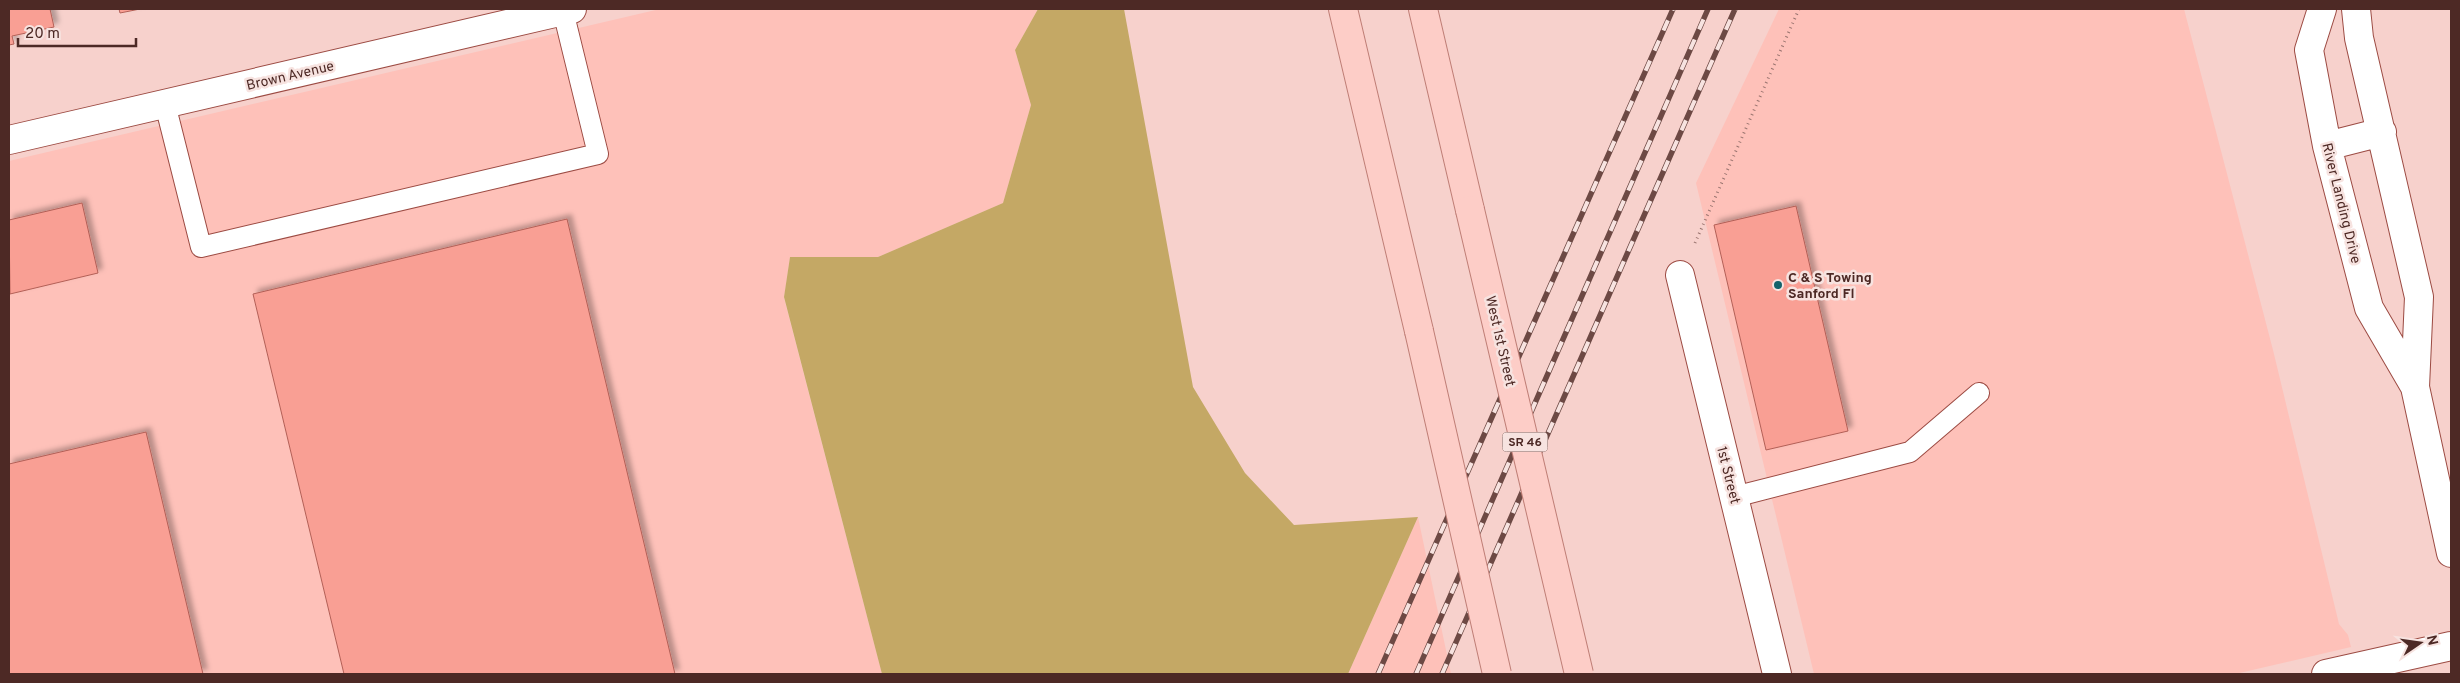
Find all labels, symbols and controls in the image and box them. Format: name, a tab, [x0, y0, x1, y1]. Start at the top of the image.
scale bar	[18, 15, 135, 47]
text: 20 m	[25, 25, 60, 44]
street label: Brown Avenue	[245, 58, 336, 95]
street label: River Landing Drive	[2317, 141, 2364, 265]
place label: C & S Towing Sanford Fl	[1788, 270, 1872, 303]
marker: C & S Towing Sanford Fl	[1772, 279, 1784, 291]
street label: West 1st Street	[1481, 294, 1518, 388]
road number: SR 46	[1502, 432, 1548, 452]
street label: 1st Street	[1712, 445, 1743, 506]
north arrow	[2395, 618, 2445, 668]
text: N	[2422, 634, 2441, 647]

